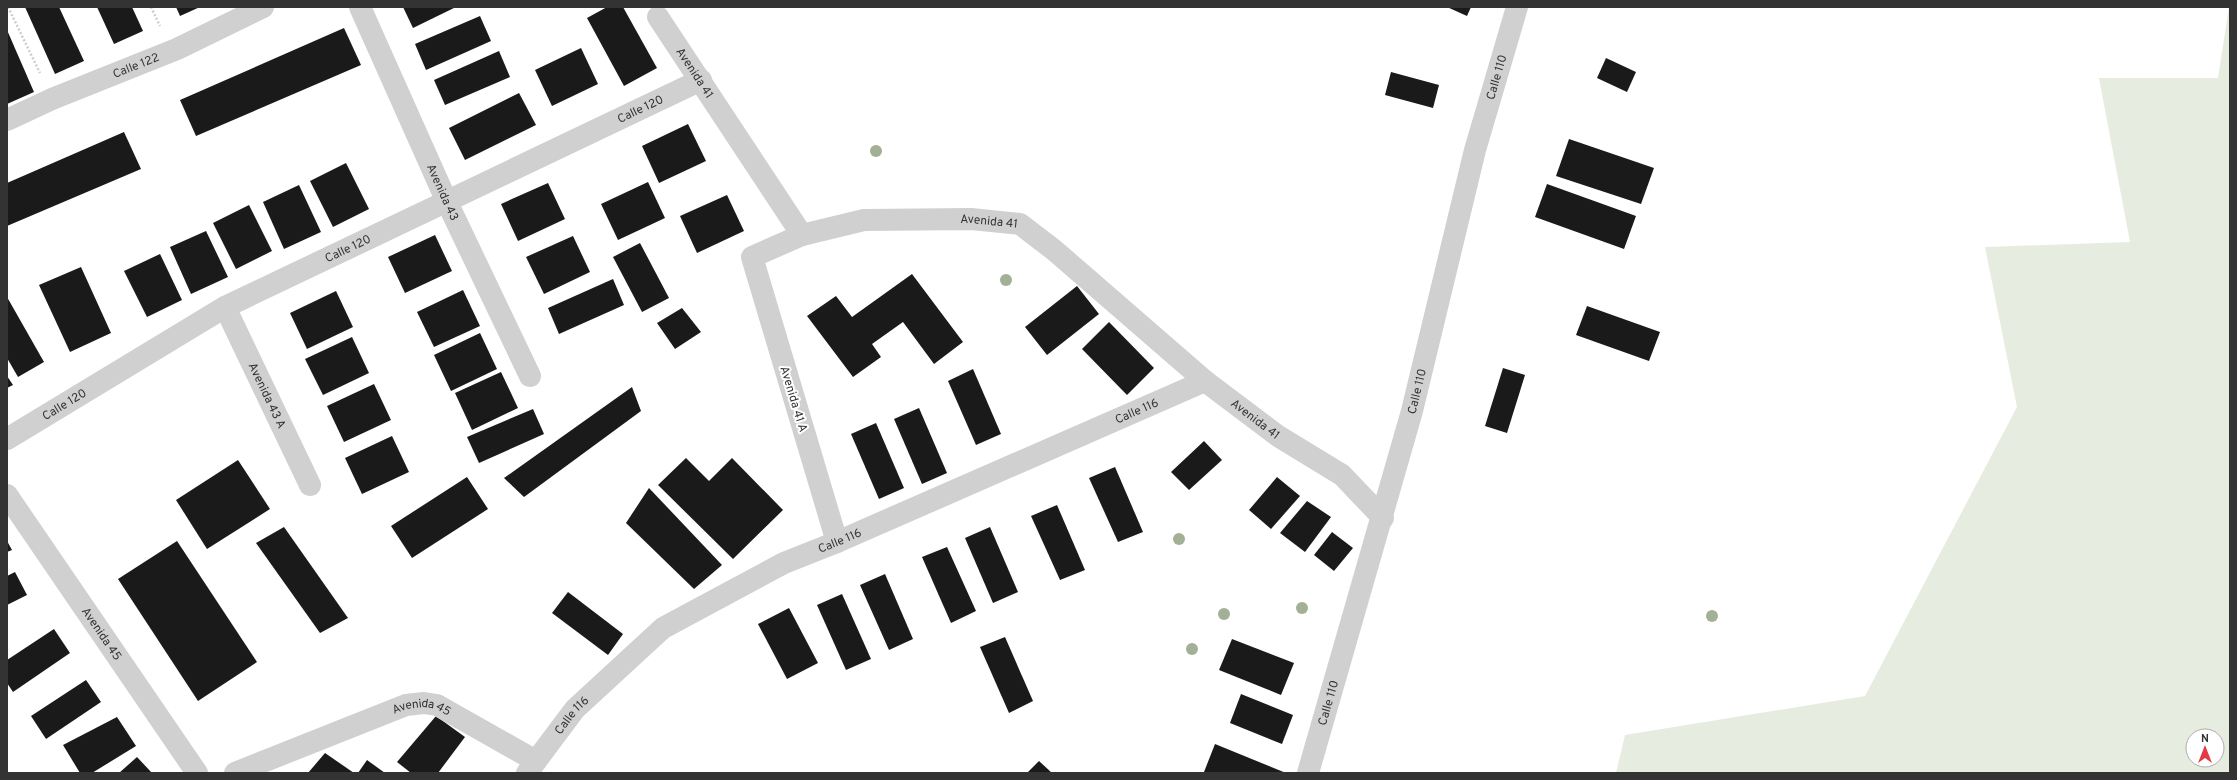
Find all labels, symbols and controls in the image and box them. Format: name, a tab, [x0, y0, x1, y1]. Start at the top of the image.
street label: Avenida 41	[671, 45, 717, 102]
street label: Calle 122	[111, 50, 162, 83]
street label: Calle 110	[1483, 53, 1512, 102]
street label: Calle 120	[615, 92, 666, 128]
street label: Avenida 43	[422, 162, 462, 224]
street label: Avenida 41	[960, 212, 1019, 233]
street label: Calle 120	[323, 231, 374, 267]
street label: Avenida 43 A	[244, 360, 289, 431]
street label: Avenida 41 A	[775, 364, 811, 434]
street label: Calle 110	[1405, 367, 1431, 416]
street label: Calle 120	[40, 386, 90, 425]
street label: Calle 116	[1113, 395, 1161, 428]
street label: Avenida 41	[1227, 396, 1283, 444]
street label: Calle 116	[816, 525, 864, 558]
street label: Avenida 45	[77, 605, 125, 664]
street label: Calle 110	[1315, 679, 1343, 728]
street label: Calle 116	[551, 693, 593, 738]
street label: Avenida 45	[390, 696, 454, 720]
north arrow	[2185, 728, 2225, 768]
text: N	[2201, 732, 2209, 746]

